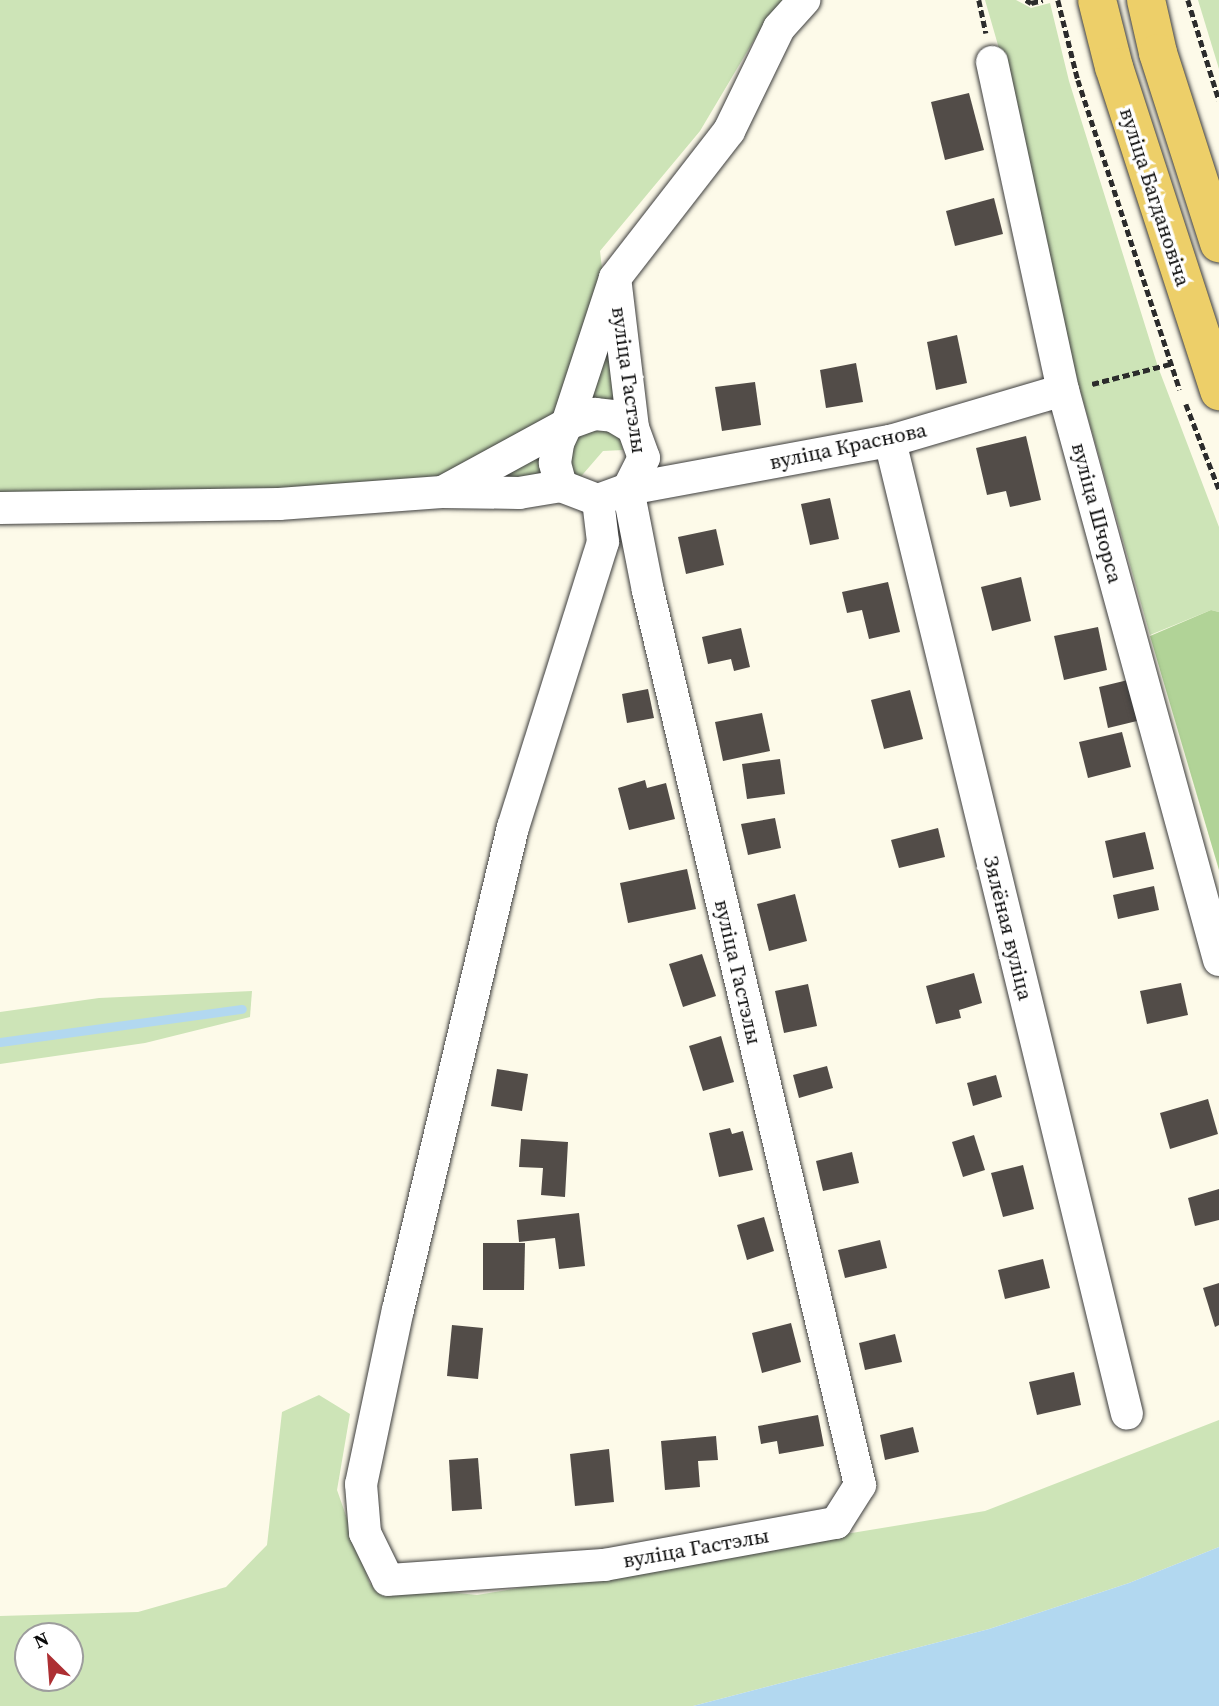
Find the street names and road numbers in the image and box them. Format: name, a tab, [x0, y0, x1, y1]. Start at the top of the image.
street label: вуліца Багдановіча	[1114, 105, 1196, 289]
street label: вуліца Гастэлы	[606, 305, 652, 455]
street label: вуліца Краснова	[767, 417, 929, 475]
street label: вуліца Шчорса	[1066, 440, 1128, 586]
street label: Зялёная вуліца	[978, 853, 1038, 1003]
street label: вуліца Гастэлы	[709, 897, 767, 1047]
street label: вуліца Гастэлы	[621, 1523, 771, 1573]

